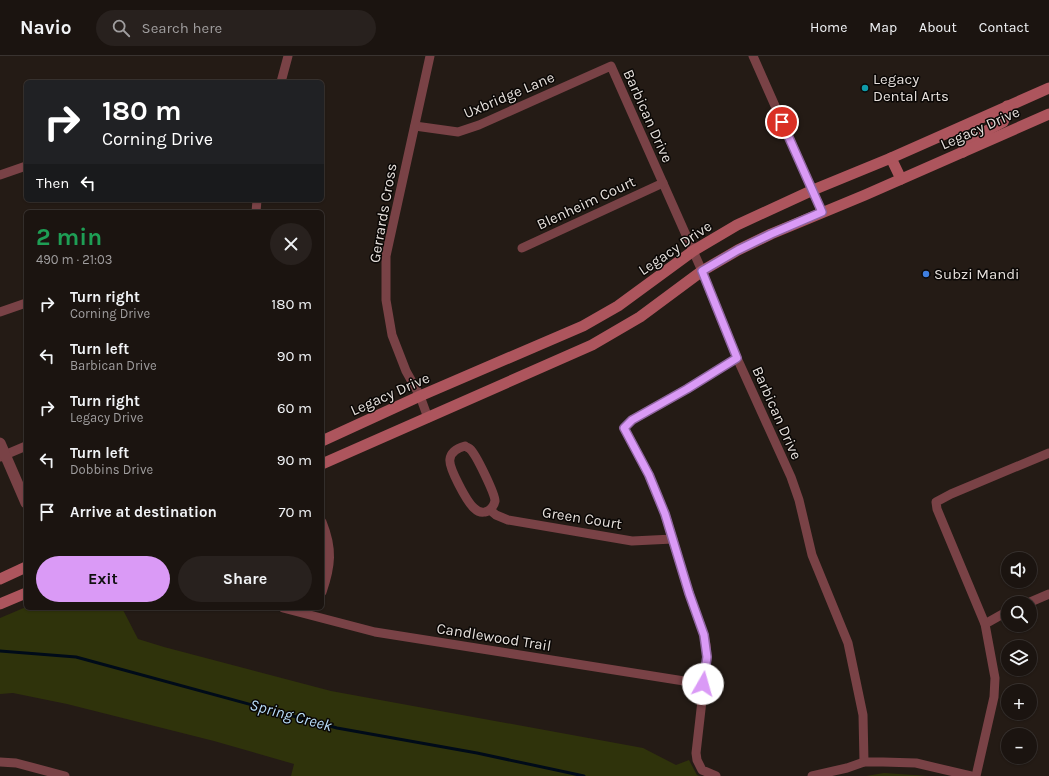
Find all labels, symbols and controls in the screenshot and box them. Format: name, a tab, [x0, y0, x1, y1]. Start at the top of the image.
search box	[96, 10, 376, 46]
text: Navio	[20, 17, 72, 39]
icon: search	[110, 17, 132, 39]
text: Search here	[142, 19, 222, 37]
text: Home	[810, 19, 847, 36]
text: Map	[869, 19, 897, 36]
text: About	[919, 19, 957, 36]
text: Contact	[979, 19, 1029, 36]
street label: Barbican Drive	[619, 67, 677, 165]
street label: Uxbridge Lane	[461, 68, 557, 122]
place label: Legacy Dental Arts	[873, 70, 949, 105]
marker: Legacy Dental Arts	[860, 83, 870, 93]
text: 180 m	[102, 94, 181, 127]
icon: right	[36, 96, 88, 148]
street label: Legacy Drive	[938, 103, 1022, 153]
pin	[765, 105, 799, 139]
icon: arrive	[771, 111, 793, 133]
text: Corning Drive	[102, 128, 213, 150]
street label: Gerrards Cross	[365, 162, 401, 264]
icon: left	[77, 172, 99, 194]
street label: Blenheim Court	[534, 172, 638, 234]
text: Then	[36, 174, 69, 192]
street label: Legacy Drive	[635, 217, 715, 279]
text: 2 min	[36, 223, 102, 251]
button: close	[270, 223, 312, 265]
text: 490 m · 21:03	[36, 252, 112, 267]
place label: Subzi Mandi	[934, 265, 1020, 283]
marker: Subzi Mandi	[921, 269, 931, 279]
text: Turn right	[70, 288, 140, 306]
icon: right	[36, 293, 58, 315]
text: 180 m	[271, 295, 312, 313]
text: Corning Drive	[70, 306, 150, 321]
text: Turn left	[70, 340, 129, 358]
icon: left	[36, 345, 58, 367]
text: 90 m	[277, 347, 312, 365]
text: Barbican Drive	[70, 358, 157, 373]
street label: Barbican Drive	[748, 364, 806, 462]
street label: Legacy Drive	[348, 369, 432, 419]
text: Turn right	[70, 392, 140, 410]
icon: right	[36, 397, 58, 419]
text: 60 m	[277, 399, 312, 417]
text: Legacy Drive	[70, 410, 143, 425]
text: Turn left	[70, 444, 129, 462]
icon: left	[36, 449, 58, 471]
text: 90 m	[277, 451, 312, 469]
text: Dobbins Drive	[70, 462, 153, 477]
icon: arrive	[36, 501, 58, 523]
text: Arrive at destination	[70, 503, 217, 521]
text: 70 m	[278, 503, 312, 521]
street label: Green Court	[541, 503, 624, 533]
map controls	[1001, 552, 1037, 764]
button: sound	[1001, 552, 1037, 588]
button: Exit	[36, 556, 170, 602]
button: Share	[178, 556, 312, 602]
button: search	[1001, 596, 1037, 632]
street label: Candlewood Trail	[435, 619, 553, 655]
button: layers	[1001, 640, 1037, 676]
position arrow	[682, 663, 724, 705]
button: +	[1001, 684, 1037, 720]
water label: Spring Creek	[248, 695, 335, 735]
button: −	[1001, 728, 1037, 764]

